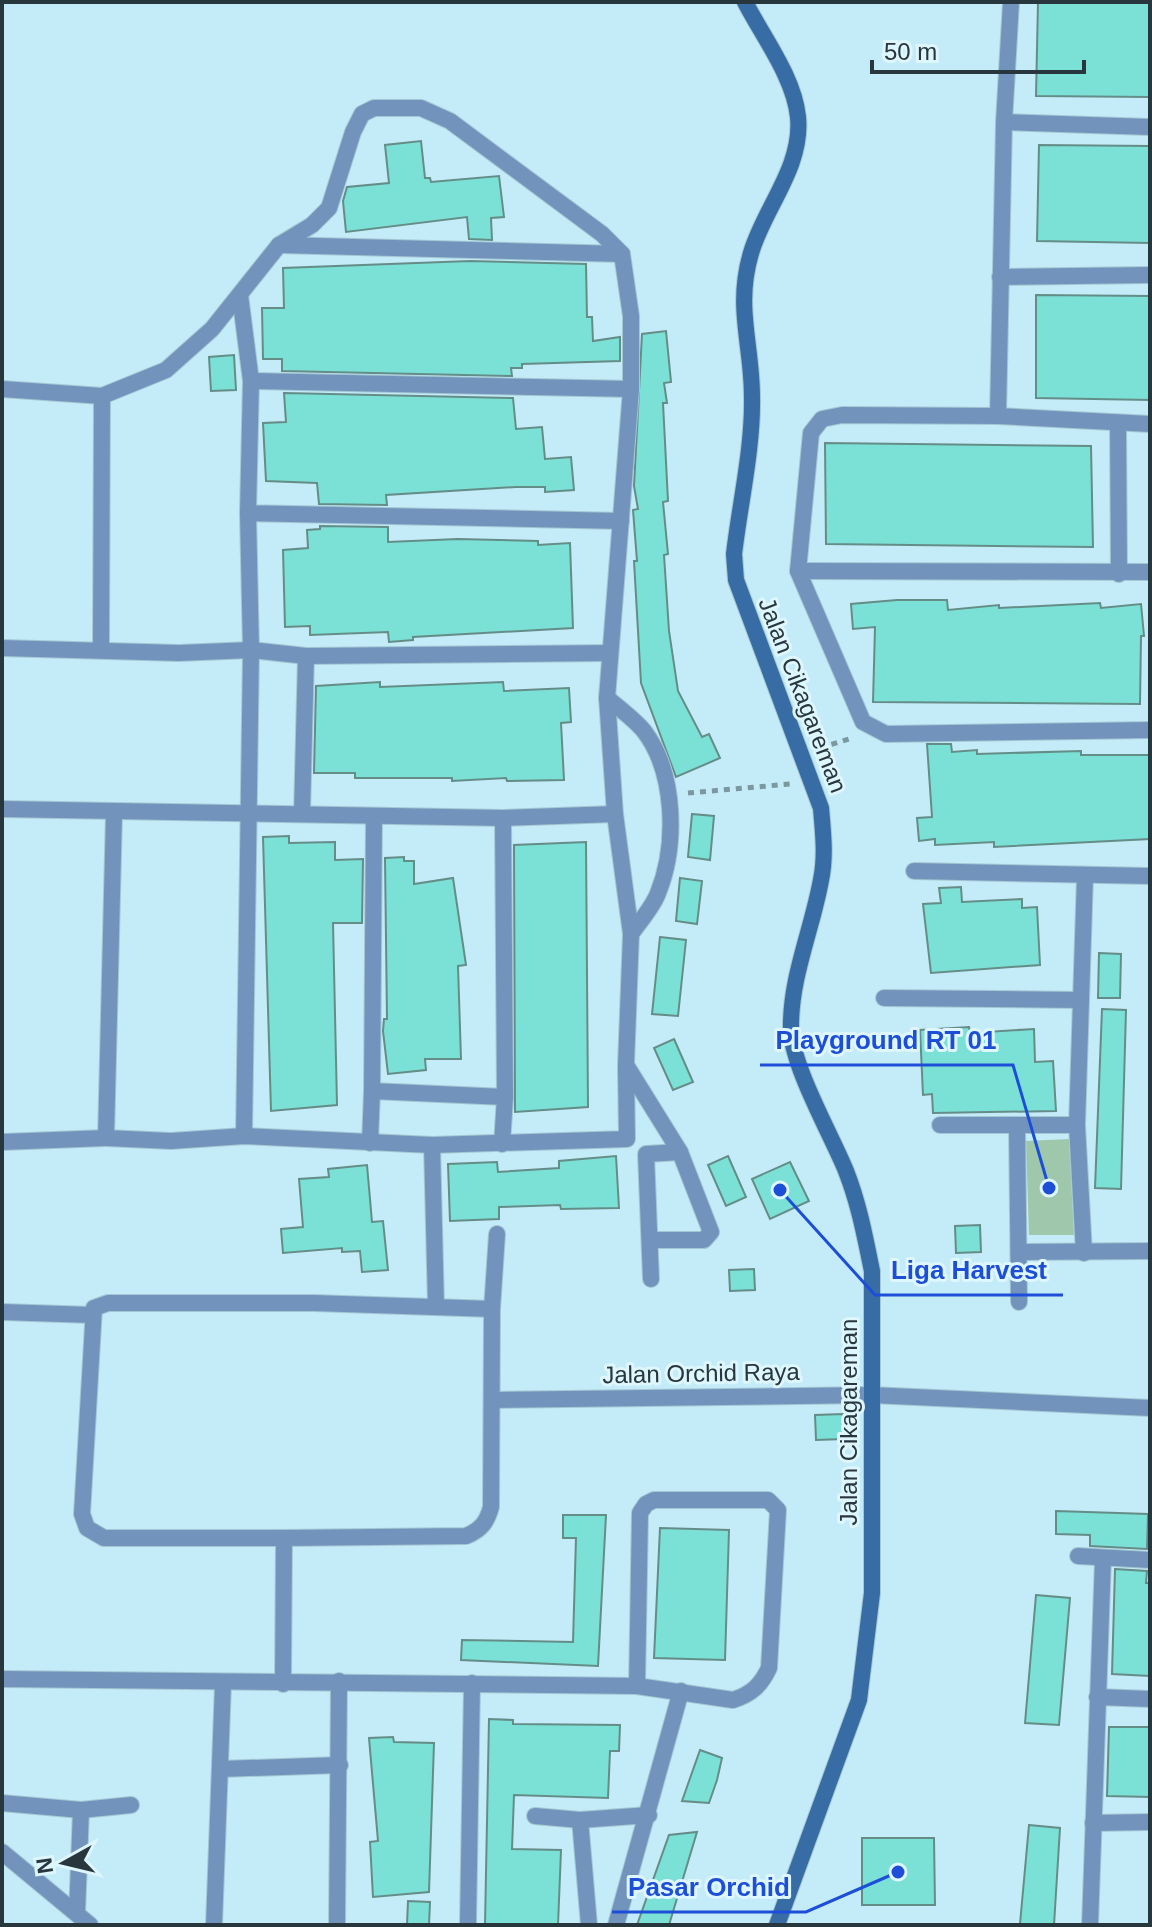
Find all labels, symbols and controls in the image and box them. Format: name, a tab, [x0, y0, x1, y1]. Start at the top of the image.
scale bar	[872, 24, 1084, 74]
text: 50 m	[884, 38, 937, 65]
street label: Jalan Cikagareman	[753, 594, 853, 796]
callout: Playground RT 01	[760, 1015, 1013, 1065]
text: Playground RT 01	[775, 1025, 997, 1055]
callout: Liga Harvest	[875, 1245, 1063, 1295]
text: Liga Harvest	[891, 1255, 1047, 1285]
street label: Jalan Cikagareman	[835, 1319, 862, 1525]
street label: Jalan Orchid Raya	[602, 1358, 801, 1388]
north arrow	[24, 1823, 104, 1903]
text: N	[31, 1856, 58, 1875]
callout: Pasar Orchid	[612, 1862, 806, 1912]
text: Pasar Orchid	[628, 1872, 790, 1902]

